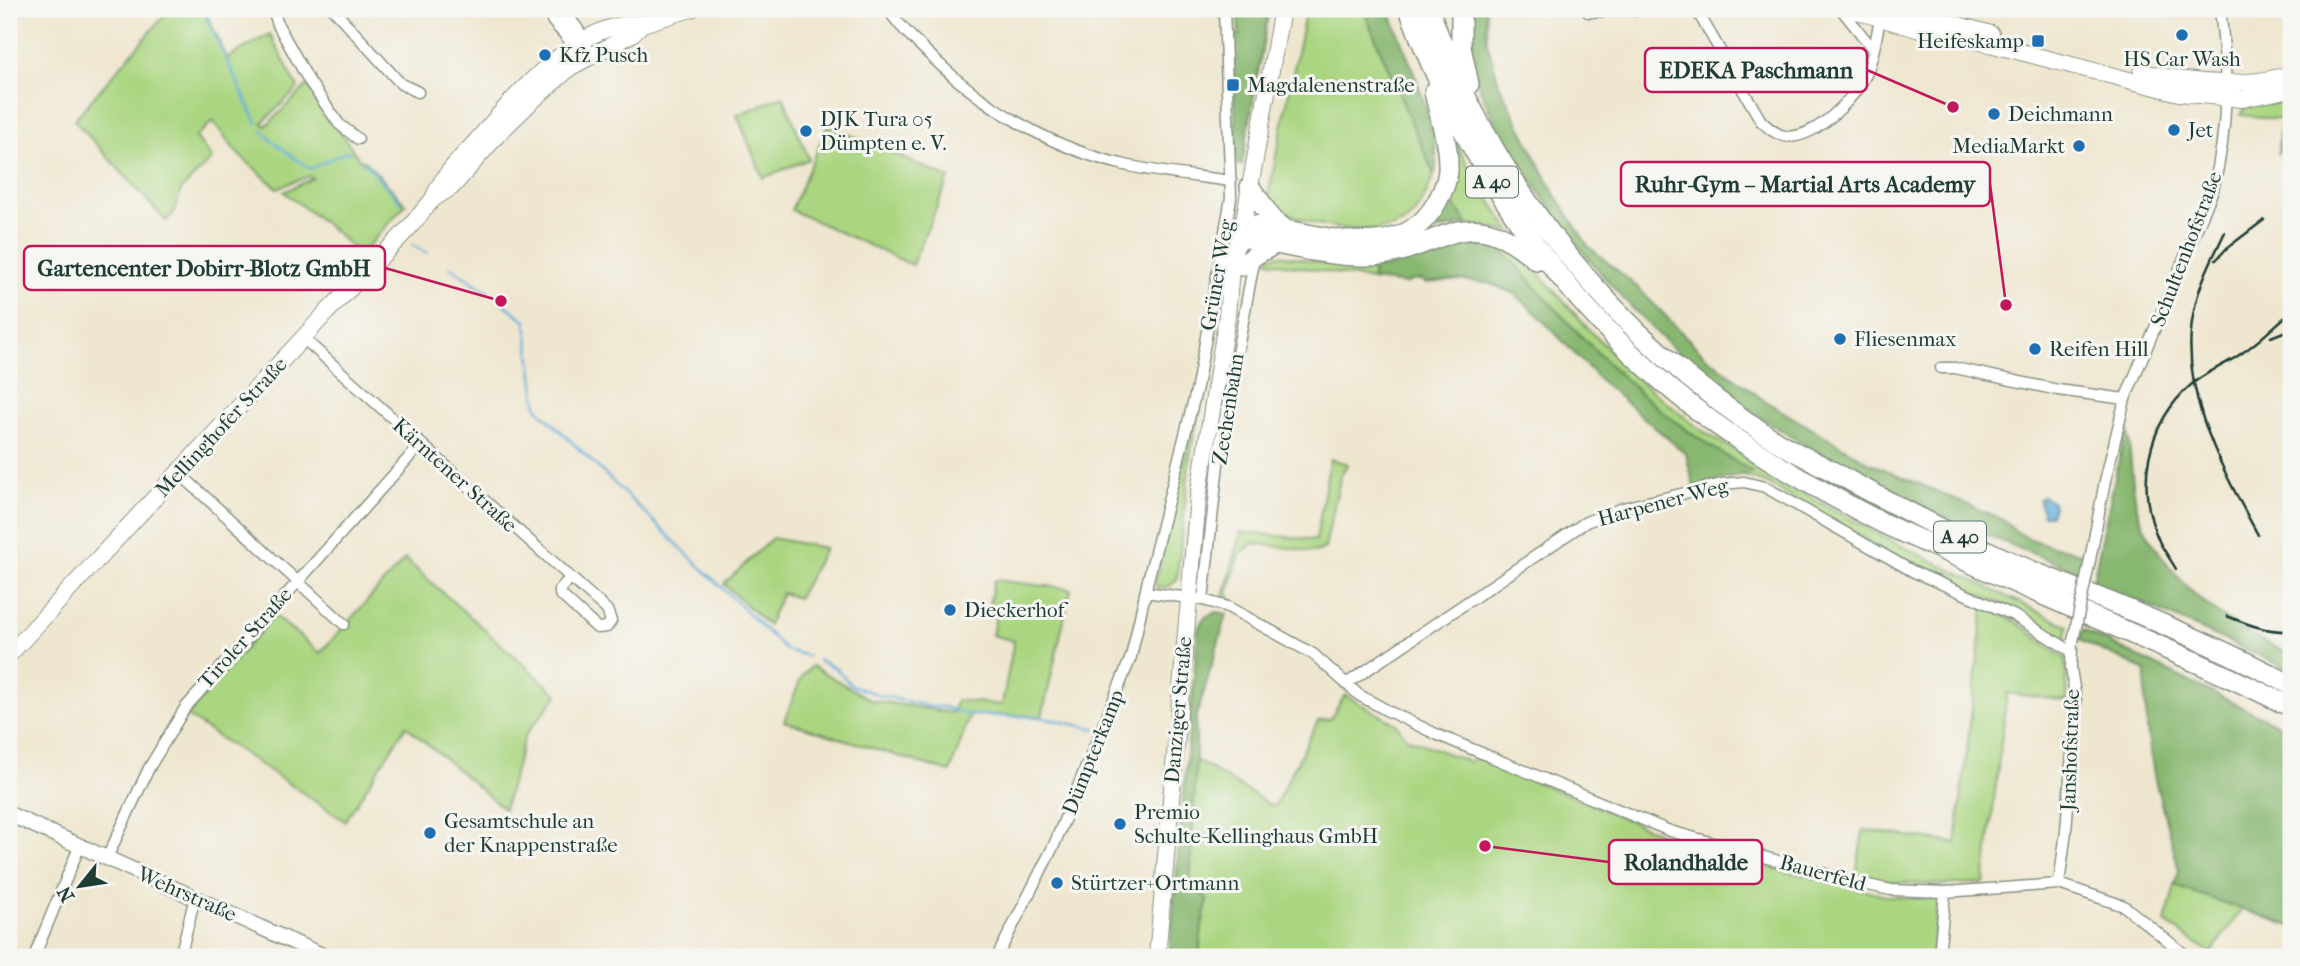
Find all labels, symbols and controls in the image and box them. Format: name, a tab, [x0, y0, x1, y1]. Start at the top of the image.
marker: HS Car Wash	[2174, 27, 2190, 43]
place label: Heifeskamp	[1917, 29, 2024, 53]
marker: Heifeskamp	[2030, 33, 2046, 49]
place label: Kfz Pusch	[559, 43, 648, 67]
marker: Kfz Pusch	[537, 47, 553, 63]
place label: HS Car Wash	[2123, 47, 2241, 71]
callout: EDEKA Paschmann	[1645, 48, 1867, 92]
text: EDEKA Paschmann	[1659, 57, 1854, 84]
place label: Magdalenenstraße	[1247, 73, 1415, 97]
marker: Magdalenenstraße	[1225, 77, 1241, 93]
place label: Deichmann	[2008, 102, 2113, 126]
marker: Deichmann	[1986, 106, 2002, 122]
place label: DJK Tura 05 Dümpten e. V.	[820, 107, 947, 155]
place label: Jet	[2186, 118, 2214, 142]
marker: Jet	[2166, 122, 2182, 138]
marker: DJK Tura 05 Dümpten e. V.	[798, 123, 814, 139]
place label: MediaMarkt	[1952, 134, 2066, 158]
marker: MediaMarkt	[2071, 138, 2087, 154]
callout: Ruhr-Gym – Martial Arts Academy	[1621, 162, 1990, 206]
road number: A 40	[1466, 166, 1518, 198]
street label: Schultenhofstraße	[2145, 168, 2227, 330]
text: Ruhr-Gym – Martial Arts Academy	[1635, 171, 1977, 198]
street label: Grüner Weg	[1195, 217, 1239, 332]
callout: Gartencenter Dobirr-Blotz GmbH	[24, 246, 385, 290]
text: Gartencenter Dobirr-Blotz GmbH	[37, 255, 371, 282]
place label: Fliesenmax	[1854, 327, 1956, 351]
marker: Fliesenmax	[1832, 331, 1848, 347]
place label: Reifen Hill	[2049, 337, 2149, 361]
marker: Reifen Hill	[2027, 341, 2043, 357]
street label: Mellinghofer Straße	[150, 352, 292, 502]
street label: Zechenbahn	[1207, 352, 1249, 466]
street label: Kärntener Straße	[388, 413, 522, 537]
street label: Harpener Weg	[1595, 473, 1732, 531]
road number: A 40	[1934, 522, 1986, 552]
street label: Tiroler Straße	[193, 583, 297, 693]
place label: Dieckerhof	[964, 598, 1069, 622]
marker: Dieckerhof	[942, 602, 958, 618]
street label: Danziger Straße	[1160, 636, 1196, 784]
street label: Dümpterkamp	[1057, 686, 1129, 818]
street label: Janshofstraße	[2056, 689, 2084, 813]
place label: Premio Schulte-Kellinghaus GmbH	[1134, 800, 1378, 848]
place label: Gesamtschule an der Knappenstraße	[444, 809, 618, 857]
marker: Premio Schulte-Kellinghaus GmbH	[1112, 816, 1128, 832]
marker: Gesamtschule an der Knappenstraße	[422, 825, 438, 841]
callout: Rolandhalde	[1609, 840, 1762, 884]
text: Rolandhalde	[1624, 849, 1749, 876]
north arrow	[46, 850, 116, 920]
street label: Bauerfeld	[1777, 850, 1869, 896]
street label: Wehrstraße	[133, 861, 240, 927]
place label: Stürtzer+Ortmann	[1071, 871, 1240, 895]
marker: Stürtzer+Ortmann	[1049, 875, 1065, 891]
text: N	[53, 882, 79, 906]

